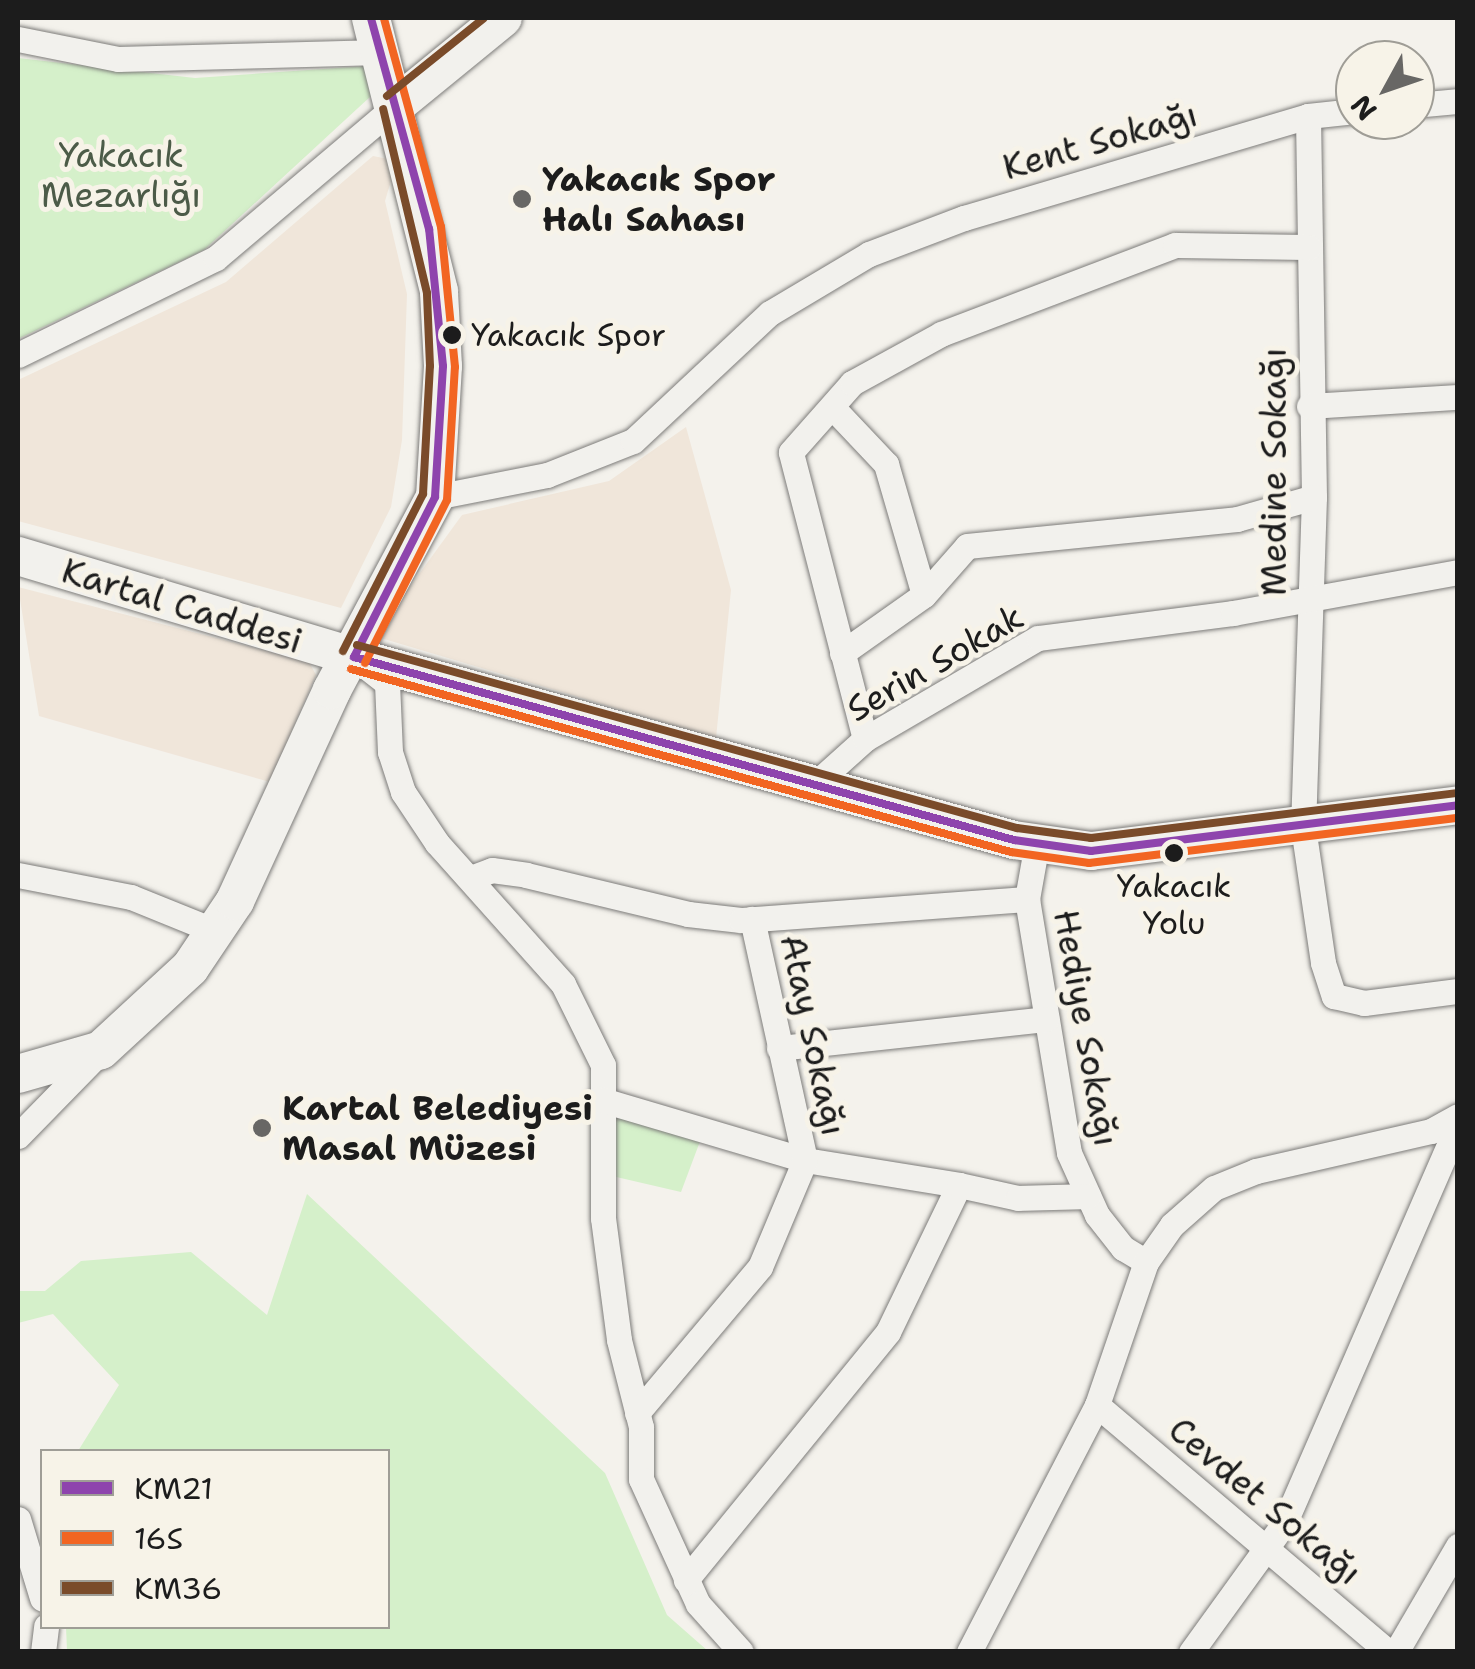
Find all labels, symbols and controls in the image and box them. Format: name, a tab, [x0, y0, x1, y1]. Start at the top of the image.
north arrow	[1335, 40, 1435, 140]
text: N	[1342, 87, 1385, 129]
street label: Kent Sokağı	[998, 93, 1202, 189]
park label: Yakacık Mezarlığı	[41, 134, 201, 216]
place label: Yakacık Spor Halı Sahası	[542, 158, 775, 240]
marker: Yakacık Spor Halı Sahası	[511, 188, 533, 210]
place label: Yakacık Spor	[471, 316, 666, 354]
marker: Yakacık Spor	[442, 325, 462, 345]
street label: Medine Sokağı	[1253, 348, 1295, 596]
street label: Kartal Caddesi	[57, 549, 307, 663]
street label: Serin Sokak	[839, 596, 1031, 730]
marker: Yakacık Yolu	[1164, 843, 1184, 863]
place label: Yakacık Yolu	[1117, 868, 1231, 943]
street label: Hediye Sokağı	[1045, 907, 1127, 1149]
street label: Atay Sokağı	[771, 931, 855, 1139]
place label: Kartal Belediyesi Masal Müzesi	[282, 1087, 593, 1169]
marker: Kartal Belediyesi Masal Müzesi	[251, 1117, 273, 1139]
street label: Cevdet Sokağı	[1160, 1408, 1370, 1594]
legend	[40, 1449, 390, 1629]
text: KM21	[134, 1468, 213, 1509]
text: 16S	[134, 1518, 183, 1559]
text: KM36	[134, 1568, 222, 1609]

